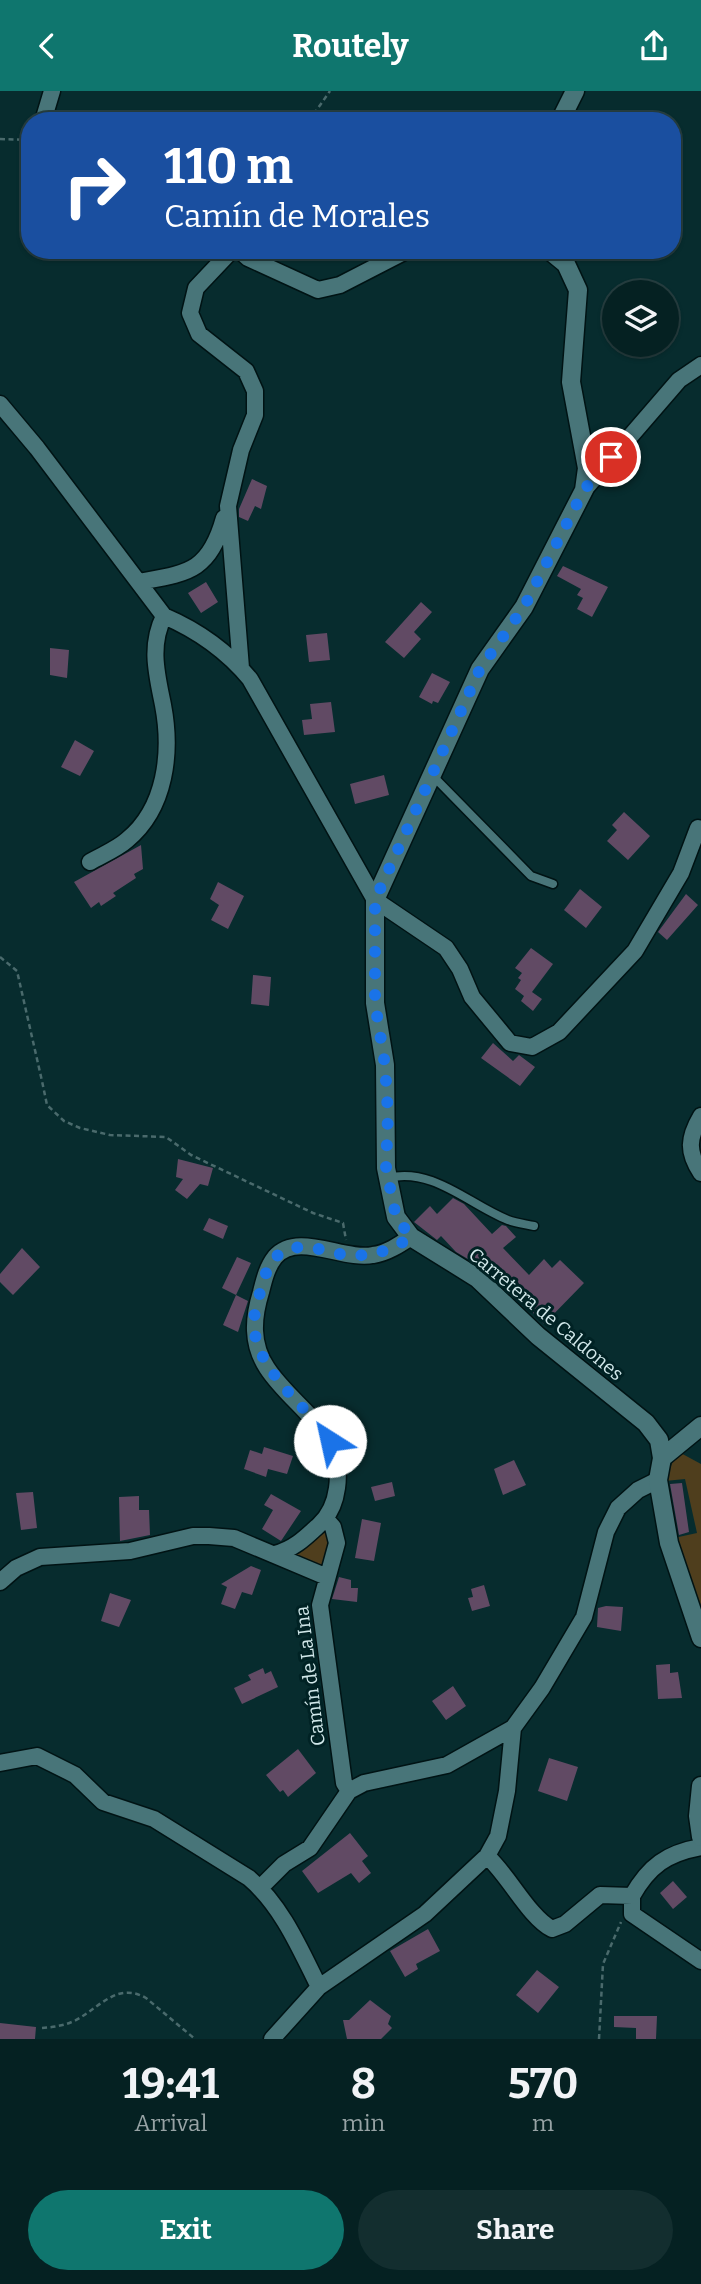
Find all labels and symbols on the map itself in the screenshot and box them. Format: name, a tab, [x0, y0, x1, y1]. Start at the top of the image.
pin	[581, 427, 641, 487]
street label: Carretera de Caldones	[464, 1243, 628, 1385]
position arrow	[293, 1404, 367, 1478]
street label: Camín de La Ina	[290, 1604, 330, 1747]

